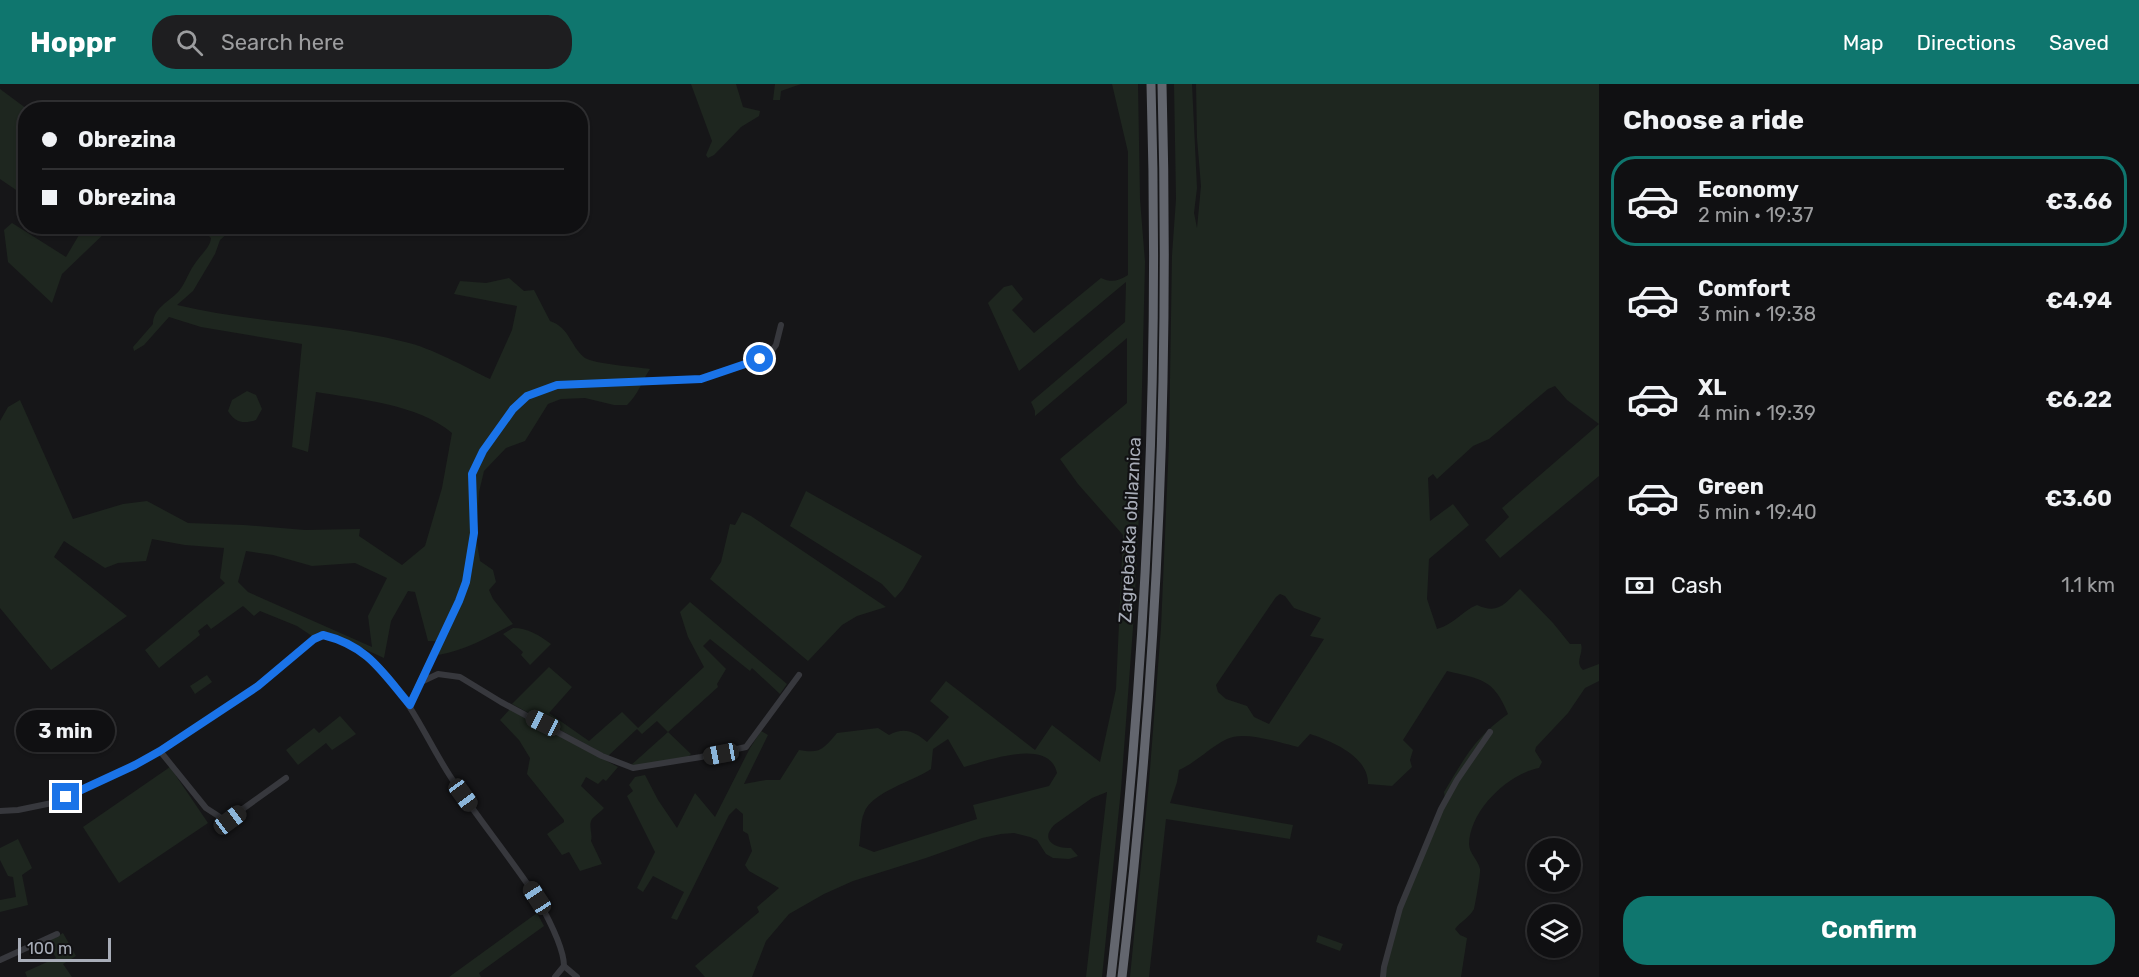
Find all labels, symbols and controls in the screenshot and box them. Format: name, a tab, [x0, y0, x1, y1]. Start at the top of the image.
search box	[152, 15, 572, 69]
text: Hoppr	[30, 26, 116, 59]
icon: search	[173, 26, 206, 59]
text: Search here	[221, 29, 344, 56]
text: Map	[1843, 30, 1884, 55]
text: Directions	[1917, 30, 2016, 55]
text: Saved	[2049, 30, 2109, 55]
text: Choose a ride	[1623, 104, 1804, 136]
text: Obrezina	[78, 126, 176, 153]
icon: car	[1626, 174, 1680, 228]
text: Economy	[1698, 176, 1799, 203]
text: Obrezina	[78, 184, 176, 211]
text: €3.66	[2045, 188, 2112, 215]
text: 2 min · 19:37	[1698, 203, 1814, 227]
icon: car	[1626, 273, 1680, 327]
text: Comfort	[1698, 275, 1790, 302]
text: €4.94	[2046, 287, 2112, 314]
text: 3 min · 19:38	[1698, 302, 1816, 326]
route start	[746, 345, 773, 372]
icon: car	[1626, 372, 1680, 426]
text: XL	[1698, 374, 1726, 401]
text: €6.22	[2046, 386, 2112, 413]
text: 4 min · 19:39	[1698, 401, 1816, 425]
street label: Zagrebačka obilaznica	[1114, 436, 1146, 624]
icon: car	[1626, 471, 1680, 525]
text: Green	[1698, 473, 1764, 500]
text: €3.60	[2045, 485, 2112, 512]
text: 5 min · 19:40	[1698, 500, 1817, 524]
icon: cash	[1623, 569, 1656, 602]
text: Cash	[1671, 572, 1722, 599]
text: 1.1 km	[2061, 573, 2115, 597]
car	[523, 707, 563, 739]
callout: 3 min	[16, 710, 116, 752]
text: 3 min	[38, 719, 93, 743]
car	[702, 742, 740, 766]
car	[445, 775, 481, 815]
route end	[52, 783, 79, 810]
car	[210, 802, 250, 838]
map controls	[1527, 838, 1581, 958]
button: locate	[1527, 838, 1581, 892]
car	[520, 878, 554, 918]
button: Confirm	[1623, 896, 2115, 965]
button: layers	[1527, 904, 1581, 958]
scale bar	[18, 935, 111, 962]
text: 100 m	[27, 939, 72, 958]

